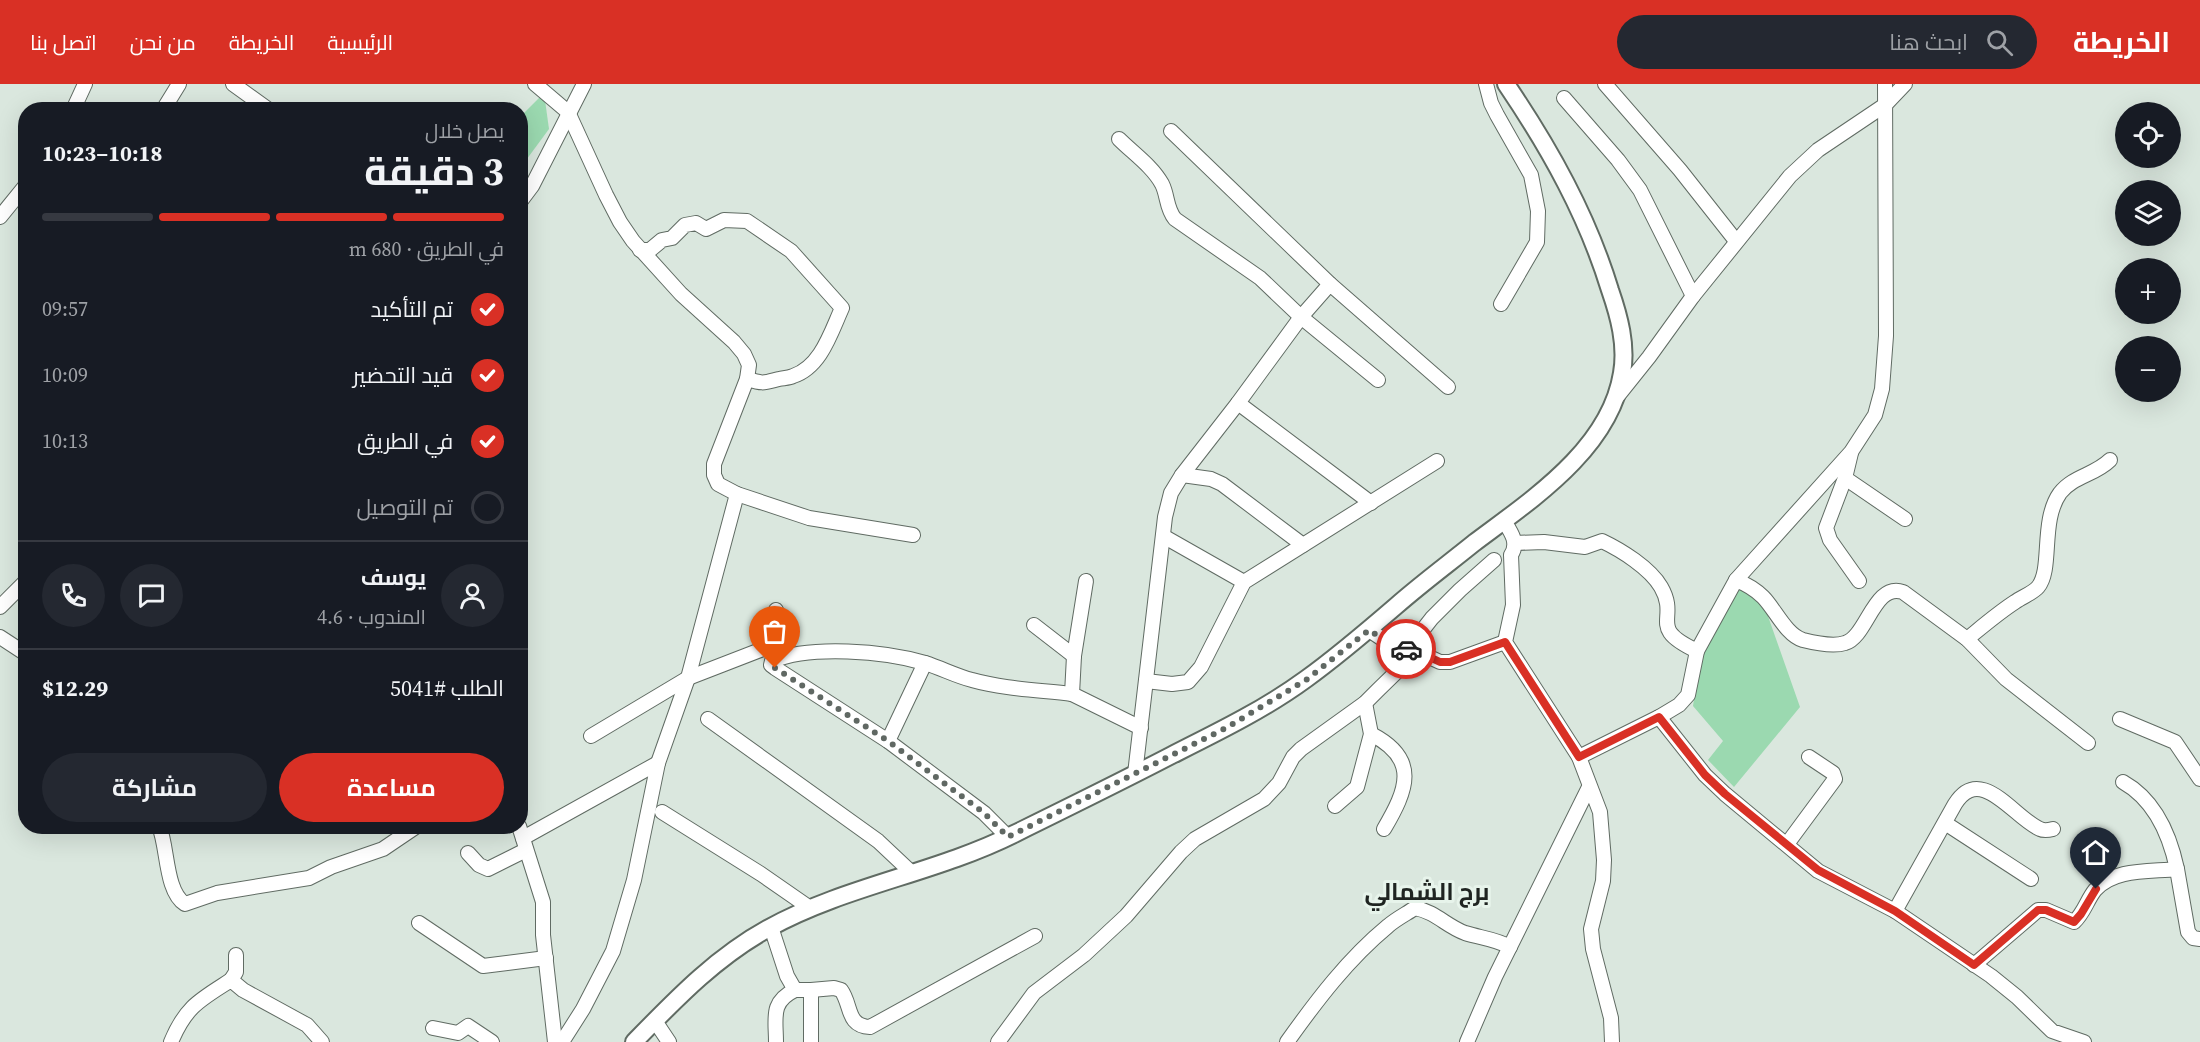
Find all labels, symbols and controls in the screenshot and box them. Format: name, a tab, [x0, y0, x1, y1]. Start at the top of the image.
search box	[1617, 15, 2037, 69]
text: الخريطة	[2073, 23, 2170, 61]
icon: search	[1983, 26, 2016, 59]
text: ابحث هنا	[1889, 27, 1968, 57]
text: اتصل بنا	[30, 28, 97, 57]
text: من نحن	[130, 28, 196, 57]
text: الخريطة	[229, 28, 294, 57]
text: الرئيسية	[327, 28, 393, 57]
map controls	[2115, 102, 2181, 402]
button: locate	[2115, 102, 2181, 168]
text: يصل خلال	[425, 117, 504, 145]
text: 10:18–10:23	[42, 138, 162, 168]
text: 3 دقيقة	[364, 145, 504, 198]
button: layers	[2115, 180, 2181, 246]
text: في الطريق · 680 m	[349, 235, 504, 263]
button: +	[2115, 258, 2181, 324]
icon: check	[471, 293, 504, 326]
text: تم التأكيد	[371, 294, 453, 324]
text: 09:57	[42, 295, 88, 323]
button: −	[2115, 336, 2181, 402]
icon: check	[471, 359, 504, 392]
text: قيد التحضير	[353, 360, 453, 390]
text: 10:09	[42, 361, 88, 389]
icon: check	[471, 425, 504, 458]
text: في الطريق	[357, 426, 453, 456]
text: 10:13	[42, 427, 88, 455]
text: تم التوصيل	[356, 492, 453, 522]
text: يوسف	[361, 562, 426, 592]
button: phone	[42, 564, 105, 627]
button: chat	[120, 564, 183, 627]
button: person	[441, 564, 504, 627]
text: المندوب · 4.6	[317, 603, 426, 631]
pin	[749, 606, 800, 668]
icon: bag	[758, 615, 791, 648]
courier	[1376, 619, 1436, 679]
icon: car	[1390, 633, 1423, 666]
text: $12.29	[42, 673, 108, 703]
text: الطلب #5041	[390, 673, 504, 703]
button: مشاركة	[42, 753, 267, 822]
button: مساعدة	[279, 753, 504, 822]
pin	[2070, 827, 2121, 889]
icon: home	[2079, 836, 2112, 869]
district label: برج الشمالي	[1364, 875, 1490, 911]

